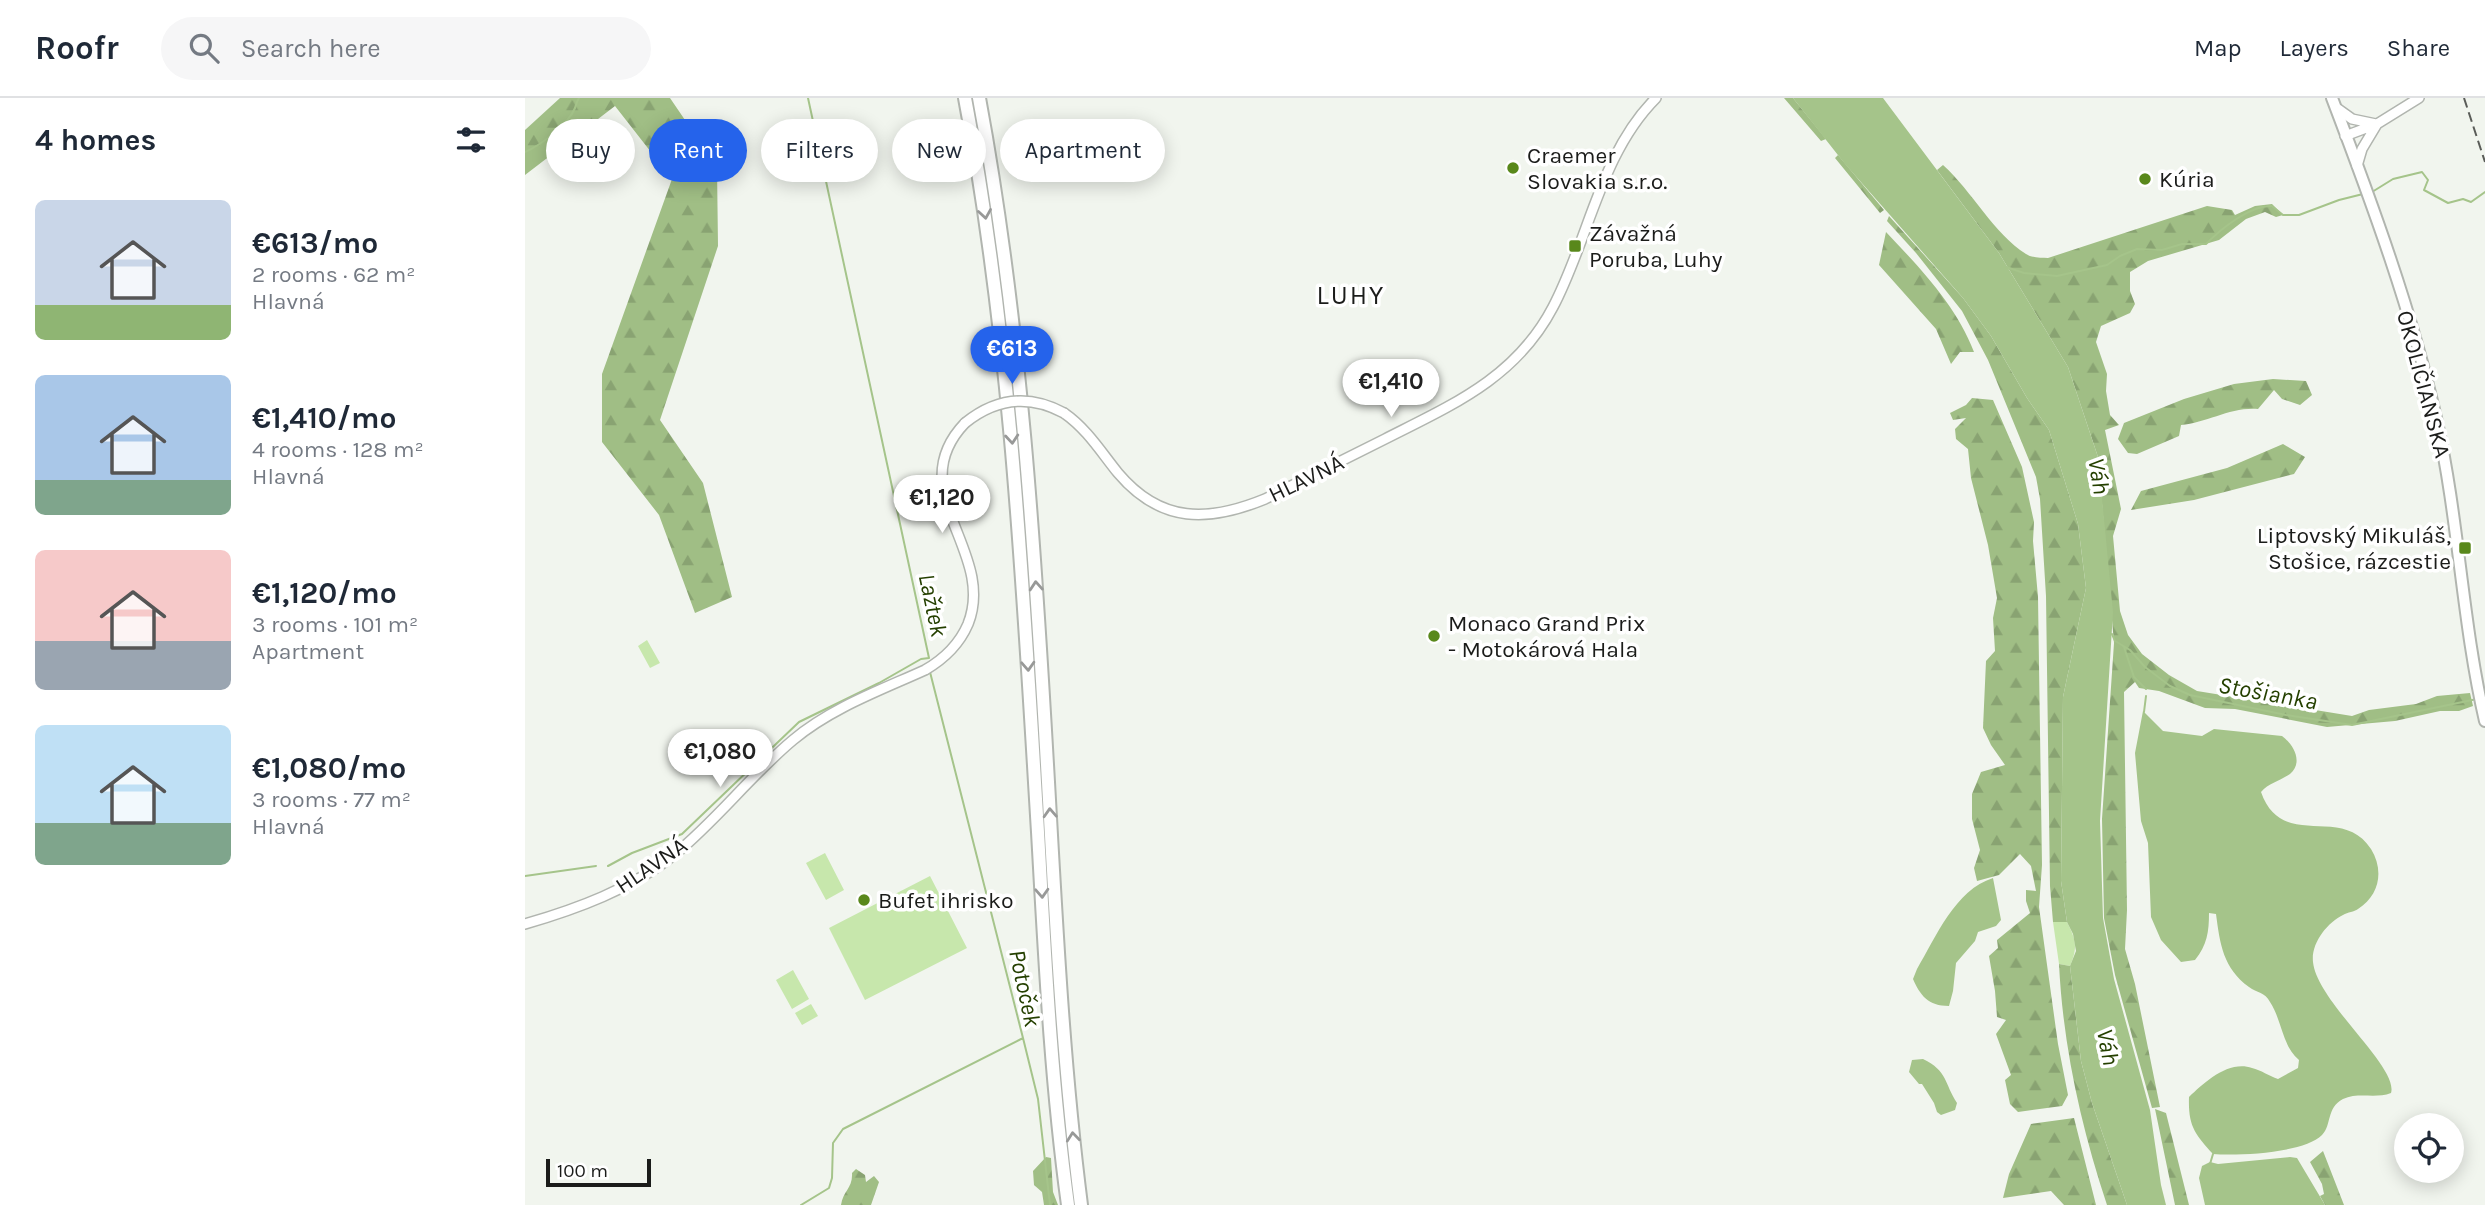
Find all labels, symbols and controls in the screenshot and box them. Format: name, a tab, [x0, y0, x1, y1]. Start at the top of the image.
search box	[161, 17, 651, 80]
text: Roofr	[35, 29, 119, 67]
icon: search	[185, 29, 223, 67]
text: Search here	[241, 33, 381, 64]
text: Map	[2194, 34, 2242, 62]
text: Layers	[2280, 34, 2349, 62]
text: Share	[2387, 34, 2450, 62]
chip: Buy	[546, 119, 635, 182]
chip: Rent	[649, 119, 747, 182]
chip: Filters	[761, 119, 878, 182]
chip: New	[892, 119, 986, 182]
chip: Apartment	[1000, 119, 1165, 182]
icon: filters	[452, 121, 490, 159]
text: 4 homes	[35, 122, 156, 158]
place label: Craemer Slovakia s.r.o.	[1527, 142, 1667, 195]
marker: Craemer Slovakia s.r.o.	[1505, 160, 1521, 176]
place label: Kúria	[2159, 166, 2215, 193]
marker: Kúria	[2137, 171, 2153, 187]
one-way arrow	[977, 208, 992, 219]
place label: Závažná Poruba, Luhy	[1589, 220, 1723, 273]
text: €613/mo	[252, 225, 378, 261]
icon: home	[91, 228, 175, 312]
marker: Závažná Poruba, Luhy	[1567, 238, 1583, 254]
text: 2 rooms · 62 m²	[252, 261, 416, 288]
district label: LUHY	[1317, 280, 1385, 311]
text: Hlavná	[252, 288, 325, 315]
street label: OKOLIČIANSKA	[2391, 307, 2456, 461]
pin: €613	[971, 327, 1053, 386]
text: €613	[986, 335, 1038, 362]
pin: €1,410	[1334, 360, 1448, 419]
text: €1,410	[1358, 368, 1424, 395]
text: €1,410/mo	[252, 400, 396, 436]
icon: home	[91, 403, 175, 487]
one-way arrow	[1004, 434, 1019, 445]
text: 4 rooms · 128 m²	[252, 436, 424, 463]
street label: HLAVNÁ	[1264, 449, 1348, 508]
water label: Váh	[2082, 456, 2116, 496]
text: Hlavná	[252, 463, 325, 490]
pin: €1,120	[885, 476, 999, 535]
text: €1,120	[909, 484, 975, 511]
place label: Liptovský Mikuláš, Stošice, rázcestie	[2257, 522, 2451, 575]
marker: Liptovský Mikuláš, Stošice, rázcestie	[2457, 540, 2473, 556]
water label: Lažtek	[913, 571, 954, 640]
text: €1,120/mo	[252, 575, 397, 611]
icon: home	[91, 578, 175, 662]
one-way arrow	[1029, 580, 1044, 591]
place label: Monaco Grand Prix - Motokárová Hala	[1448, 610, 1645, 663]
text: 3 rooms · 101 m²	[252, 611, 418, 638]
marker: Monaco Grand Prix - Motokárová Hala	[1426, 628, 1442, 644]
text: Apartment	[252, 638, 364, 665]
one-way arrow	[1020, 661, 1035, 672]
water label: Stošianka	[2216, 671, 2320, 715]
pin: €1,080	[663, 730, 777, 789]
text: €1,080	[684, 738, 756, 765]
text: €1,080/mo	[252, 750, 406, 786]
icon: home	[91, 753, 175, 837]
text: 3 rooms · 77 m²	[252, 786, 411, 813]
one-way arrow	[1043, 807, 1058, 818]
text: Hlavná	[252, 813, 325, 840]
street label: HLAVNÁ	[610, 832, 692, 899]
place label: Bufet ihrisko	[878, 887, 1014, 914]
one-way arrow	[1034, 888, 1049, 899]
marker: Bufet ihrisko	[856, 892, 872, 908]
water label: Potoček	[1003, 947, 1047, 1030]
water label: Váh	[2091, 1026, 2125, 1068]
map controls	[2394, 1113, 2464, 1183]
button: locate	[2394, 1113, 2464, 1183]
one-way arrow	[1066, 1131, 1081, 1143]
scale bar	[546, 1156, 651, 1188]
text: 100 m	[557, 1160, 608, 1182]

